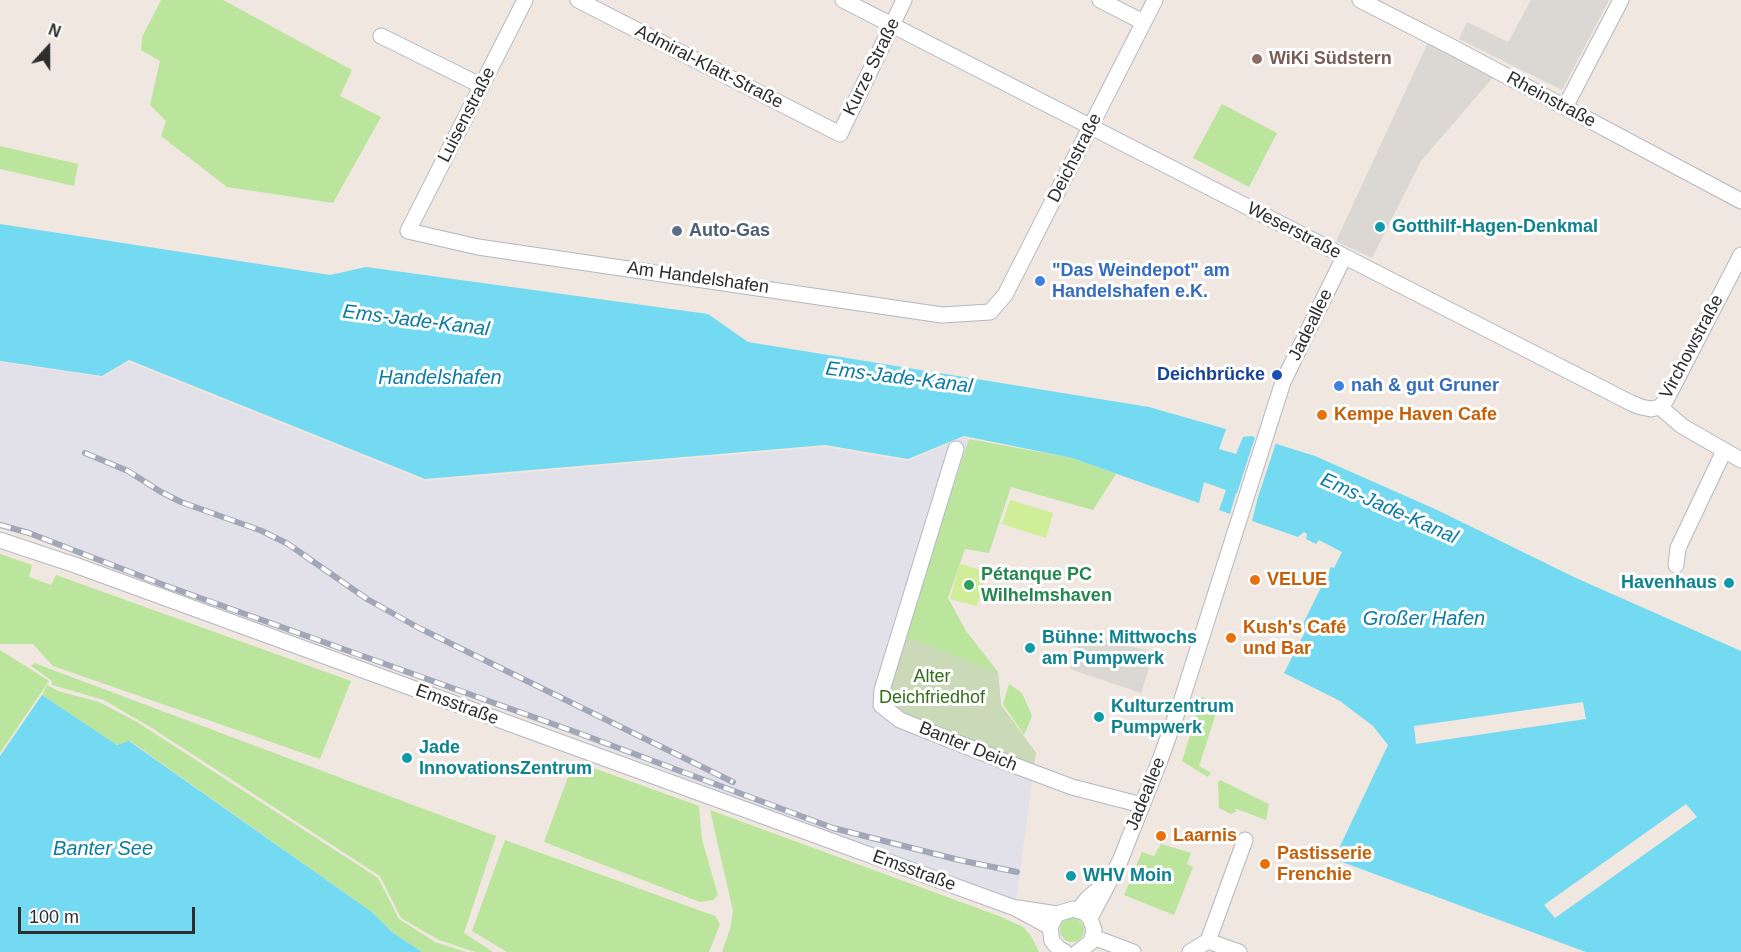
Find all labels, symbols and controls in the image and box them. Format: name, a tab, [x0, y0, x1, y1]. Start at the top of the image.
street label: Kurze Straße	[839, 15, 905, 119]
north arrow	[18, 18, 78, 78]
street label: Admiral-Klatt-Straße	[631, 20, 787, 114]
text: N	[46, 21, 63, 41]
place label: WiKi Südstern	[1269, 48, 1392, 70]
marker: WiKi Südstern	[1250, 52, 1264, 66]
street label: Luisenstraße	[434, 64, 500, 166]
street label: Rheinstraße	[1503, 67, 1599, 133]
street label: Deichstraße	[1043, 110, 1107, 206]
street label: Weserstraße	[1243, 198, 1345, 264]
place label: Gotthilf-Hagen-Denkmal	[1392, 216, 1598, 238]
place label: Auto-Gas	[689, 220, 770, 242]
marker: Gotthilf-Hagen-Denkmal	[1373, 220, 1387, 234]
marker: Auto-Gas	[670, 224, 684, 238]
street label: Am Handelshafen	[626, 257, 770, 299]
place label: "Das Weindepot" am Handelshafen e.K.	[1052, 260, 1230, 302]
marker: "Das Weindepot" am Handelshafen e.K.	[1033, 274, 1047, 288]
street label: Jadeallee	[1284, 286, 1338, 364]
street label: Virchowstraße	[1656, 291, 1728, 403]
water label: Ems-Jade-Kanal	[341, 300, 491, 342]
water label: Ems-Jade-Kanal	[824, 357, 974, 399]
place label: Deichbrücke	[1157, 364, 1265, 386]
water label: Handelshafen	[378, 366, 502, 390]
marker: Deichbrücke	[1270, 368, 1284, 382]
place label: nah & gut Gruner	[1351, 375, 1499, 397]
marker: nah & gut Gruner	[1332, 379, 1346, 393]
place label: Kempe Haven Cafe	[1334, 404, 1497, 426]
marker: Kempe Haven Cafe	[1315, 408, 1329, 422]
water label: Ems-Jade-Kanal	[1317, 468, 1461, 550]
place label: Pétanque PC Wilhelmshaven	[981, 564, 1112, 606]
place label: VELUE	[1267, 569, 1327, 591]
place label: Havenhaus	[1621, 572, 1717, 594]
marker: VELUE	[1248, 573, 1262, 587]
marker: Havenhaus	[1722, 576, 1736, 590]
marker: Pétanque PC Wilhelmshaven	[962, 578, 976, 592]
water label: Großer Hafen	[1363, 607, 1485, 631]
place label: Kush's Café und Bar	[1243, 617, 1346, 660]
place label: Bühne: Mittwochs am Pumpwerk	[1042, 627, 1197, 670]
marker: Kush's Café und Bar	[1224, 631, 1238, 645]
marker: Bühne: Mittwochs am Pumpwerk	[1023, 641, 1037, 655]
park label: Alter Deichfriedhof	[879, 666, 985, 708]
street label: Emsstraße	[412, 680, 502, 730]
place label: Kulturzentrum Pumpwerk	[1111, 696, 1234, 738]
marker: Kulturzentrum Pumpwerk	[1092, 710, 1106, 724]
street label: Banter Deich	[916, 717, 1020, 777]
place label: Jade InnovationsZentrum	[419, 737, 592, 780]
marker: Jade InnovationsZentrum	[400, 751, 414, 765]
street label: Jadeallee	[1122, 754, 1170, 834]
place label: Laarnis	[1173, 825, 1237, 847]
marker: Laarnis	[1154, 829, 1168, 843]
water label: Banter See	[53, 837, 153, 861]
place label: Pastisserie Frenchie	[1277, 843, 1372, 886]
street label: Emsstraße	[869, 846, 959, 896]
marker: Pastisserie Frenchie	[1258, 857, 1272, 871]
place label: WHV Moin	[1083, 865, 1172, 887]
marker: WHV Moin	[1064, 869, 1078, 883]
scale bar	[21, 895, 198, 933]
text: 100 m	[29, 907, 79, 927]

